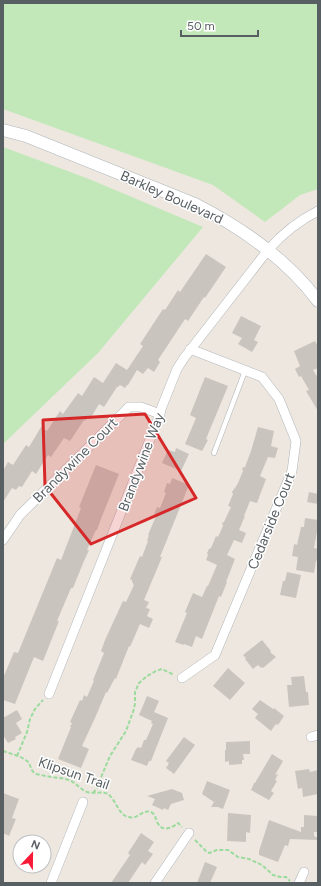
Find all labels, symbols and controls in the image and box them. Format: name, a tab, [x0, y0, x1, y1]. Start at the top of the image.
scale bar	[181, 12, 258, 38]
text: 50 m	[187, 19, 215, 33]
street label: Barkley Boulevard	[118, 167, 226, 228]
street label: Brandywine Way	[115, 410, 168, 514]
street label: Brandywine Court	[29, 414, 121, 506]
street label: Cedarside Court	[244, 470, 299, 572]
street label: Klipsun Trail	[36, 753, 112, 794]
north arrow	[12, 834, 52, 874]
text: N	[29, 838, 42, 853]

